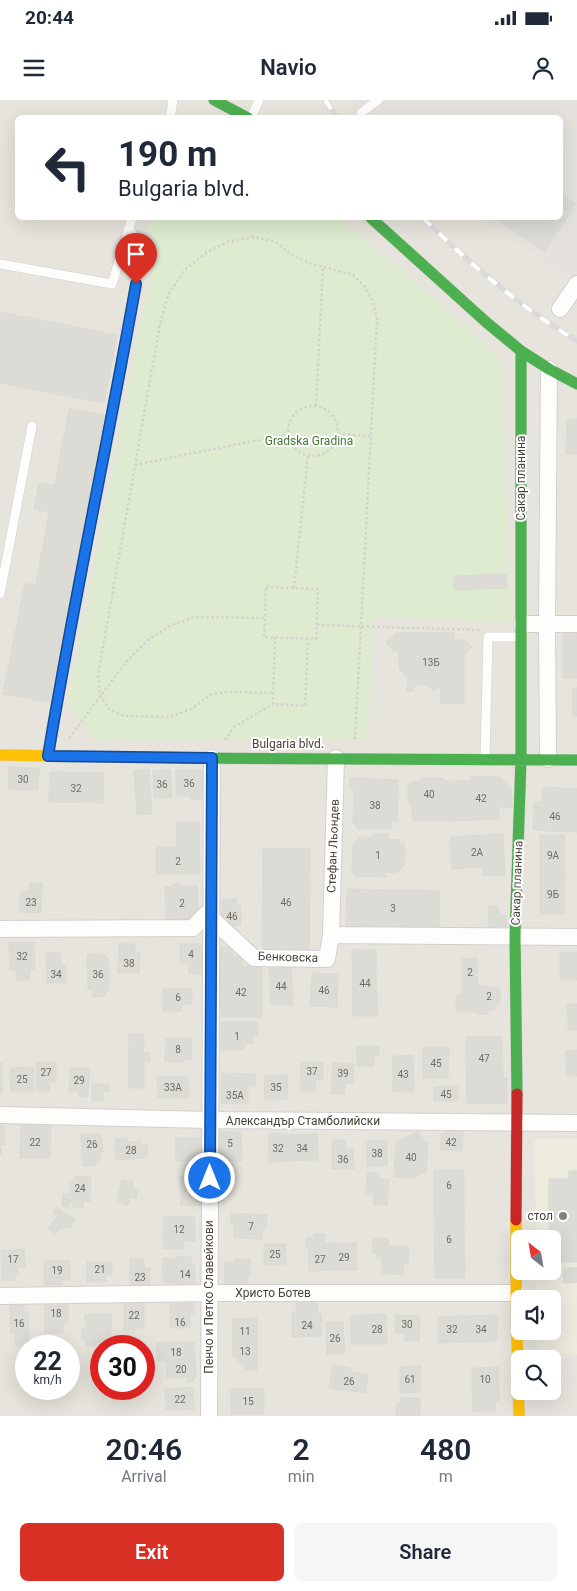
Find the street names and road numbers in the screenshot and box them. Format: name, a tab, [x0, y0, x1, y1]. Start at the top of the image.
street label: Сакар планина	[514, 436, 528, 520]
street label: Bulgaria blvd.	[252, 737, 324, 751]
street label: Стефан Льондев	[324, 799, 342, 893]
street label: Сакар планина	[509, 840, 525, 926]
street label: Бенковска	[258, 949, 318, 965]
street label: Александър Стамболийски	[226, 1114, 380, 1128]
street label: Пенчо и Петко Славейкови	[202, 1220, 216, 1374]
street label: Христо Ботев	[235, 1286, 311, 1300]

